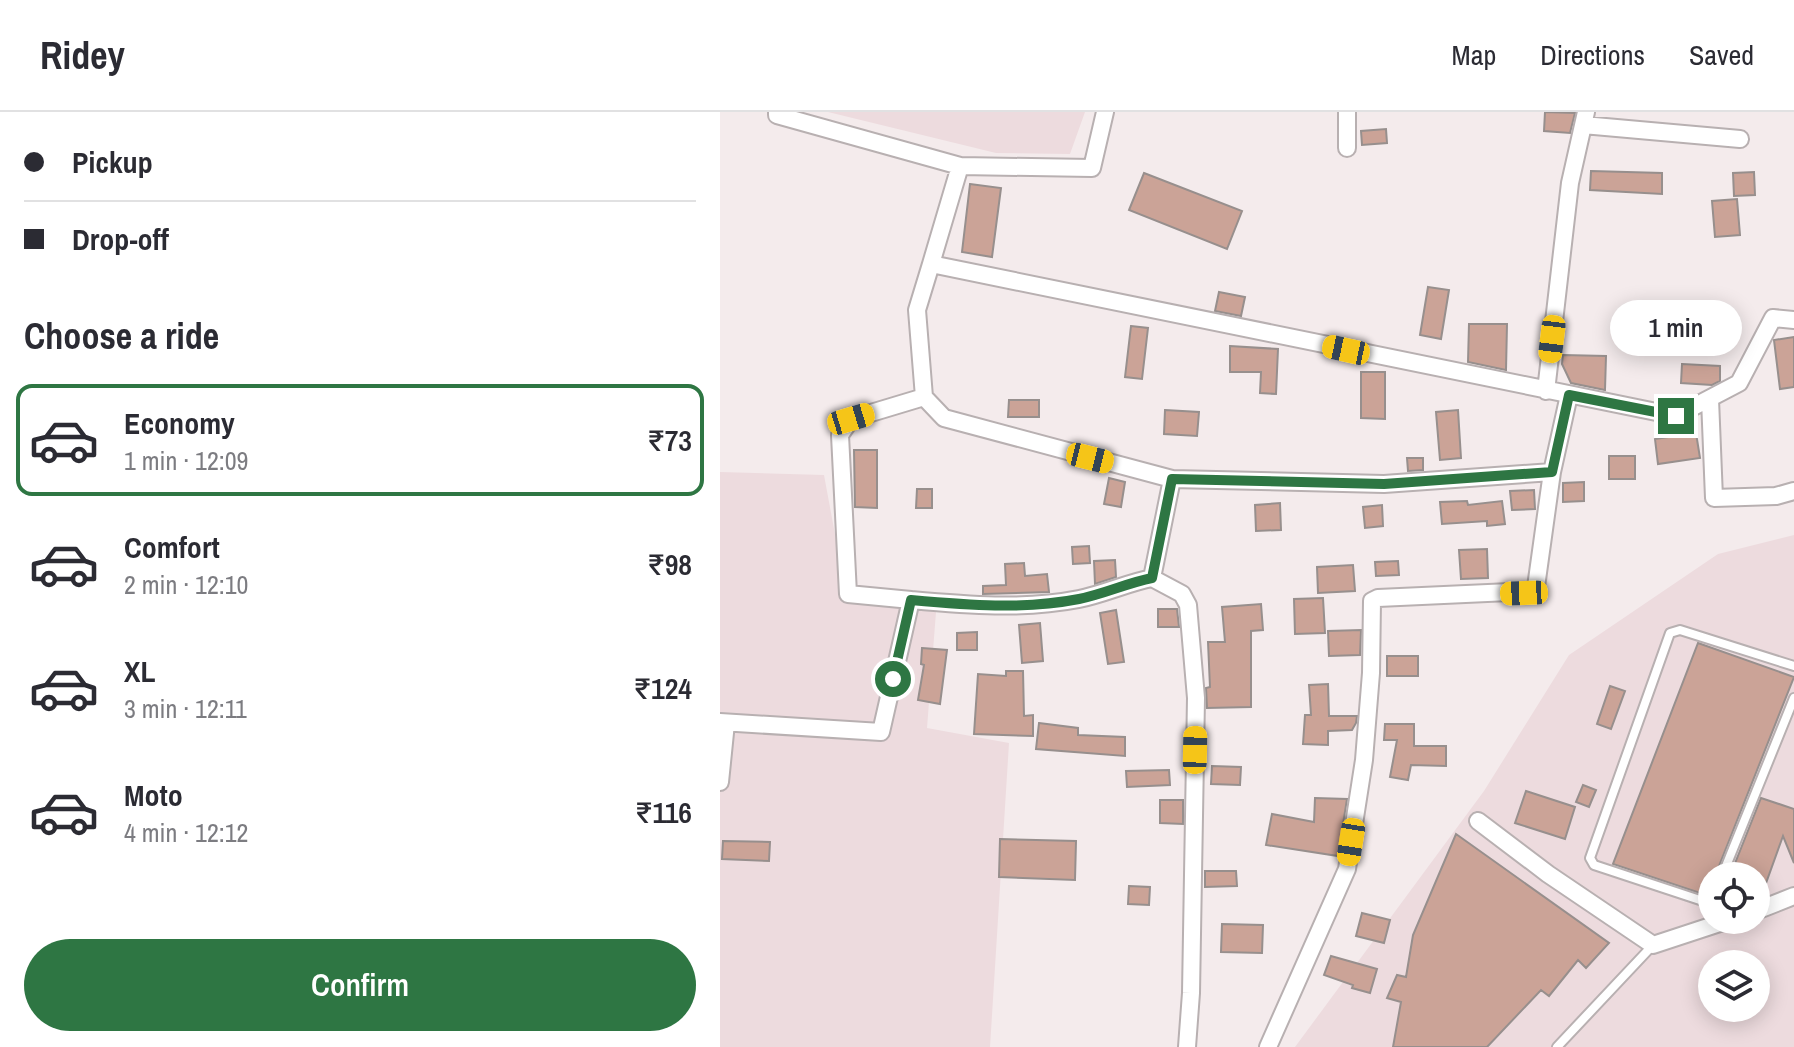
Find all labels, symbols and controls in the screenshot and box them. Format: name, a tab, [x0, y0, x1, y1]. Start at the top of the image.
text: Ridey	[40, 30, 125, 81]
text: Map	[1452, 36, 1496, 74]
text: Directions	[1540, 36, 1645, 74]
text: Saved	[1689, 36, 1754, 74]
text: Pickup	[72, 142, 153, 182]
text: Drop-off	[72, 219, 169, 259]
callout: 1 min	[1610, 300, 1742, 356]
text: 1 min	[1649, 310, 1703, 345]
text: Choose a ride	[24, 312, 219, 360]
car	[1537, 314, 1567, 364]
car	[1320, 333, 1372, 367]
route end	[1658, 398, 1694, 434]
car	[825, 401, 877, 437]
text: Economy	[124, 403, 235, 443]
icon: car	[28, 404, 100, 476]
text: ₹73	[647, 420, 692, 460]
car	[1064, 441, 1116, 475]
text: 1 min · 12:09	[124, 443, 248, 478]
text: Comfort	[124, 527, 220, 567]
icon: car	[28, 528, 100, 600]
text: ₹98	[647, 544, 692, 584]
text: 2 min · 12:10	[124, 567, 248, 602]
car	[1500, 580, 1548, 606]
text: XL	[124, 651, 155, 691]
icon: car	[28, 652, 100, 724]
route start	[875, 661, 911, 697]
text: ₹124	[634, 668, 692, 708]
text: 3 min · 12:11	[124, 691, 247, 726]
car	[1183, 726, 1207, 774]
text: Moto	[124, 775, 183, 815]
icon: car	[28, 776, 100, 848]
text: ₹116	[635, 792, 692, 832]
text: 4 min · 12:12	[124, 815, 248, 850]
car	[1335, 816, 1367, 868]
map controls	[1698, 862, 1770, 1022]
button: locate	[1698, 862, 1770, 934]
button: Confirm	[24, 939, 696, 1031]
button: layers	[1698, 950, 1770, 1022]

